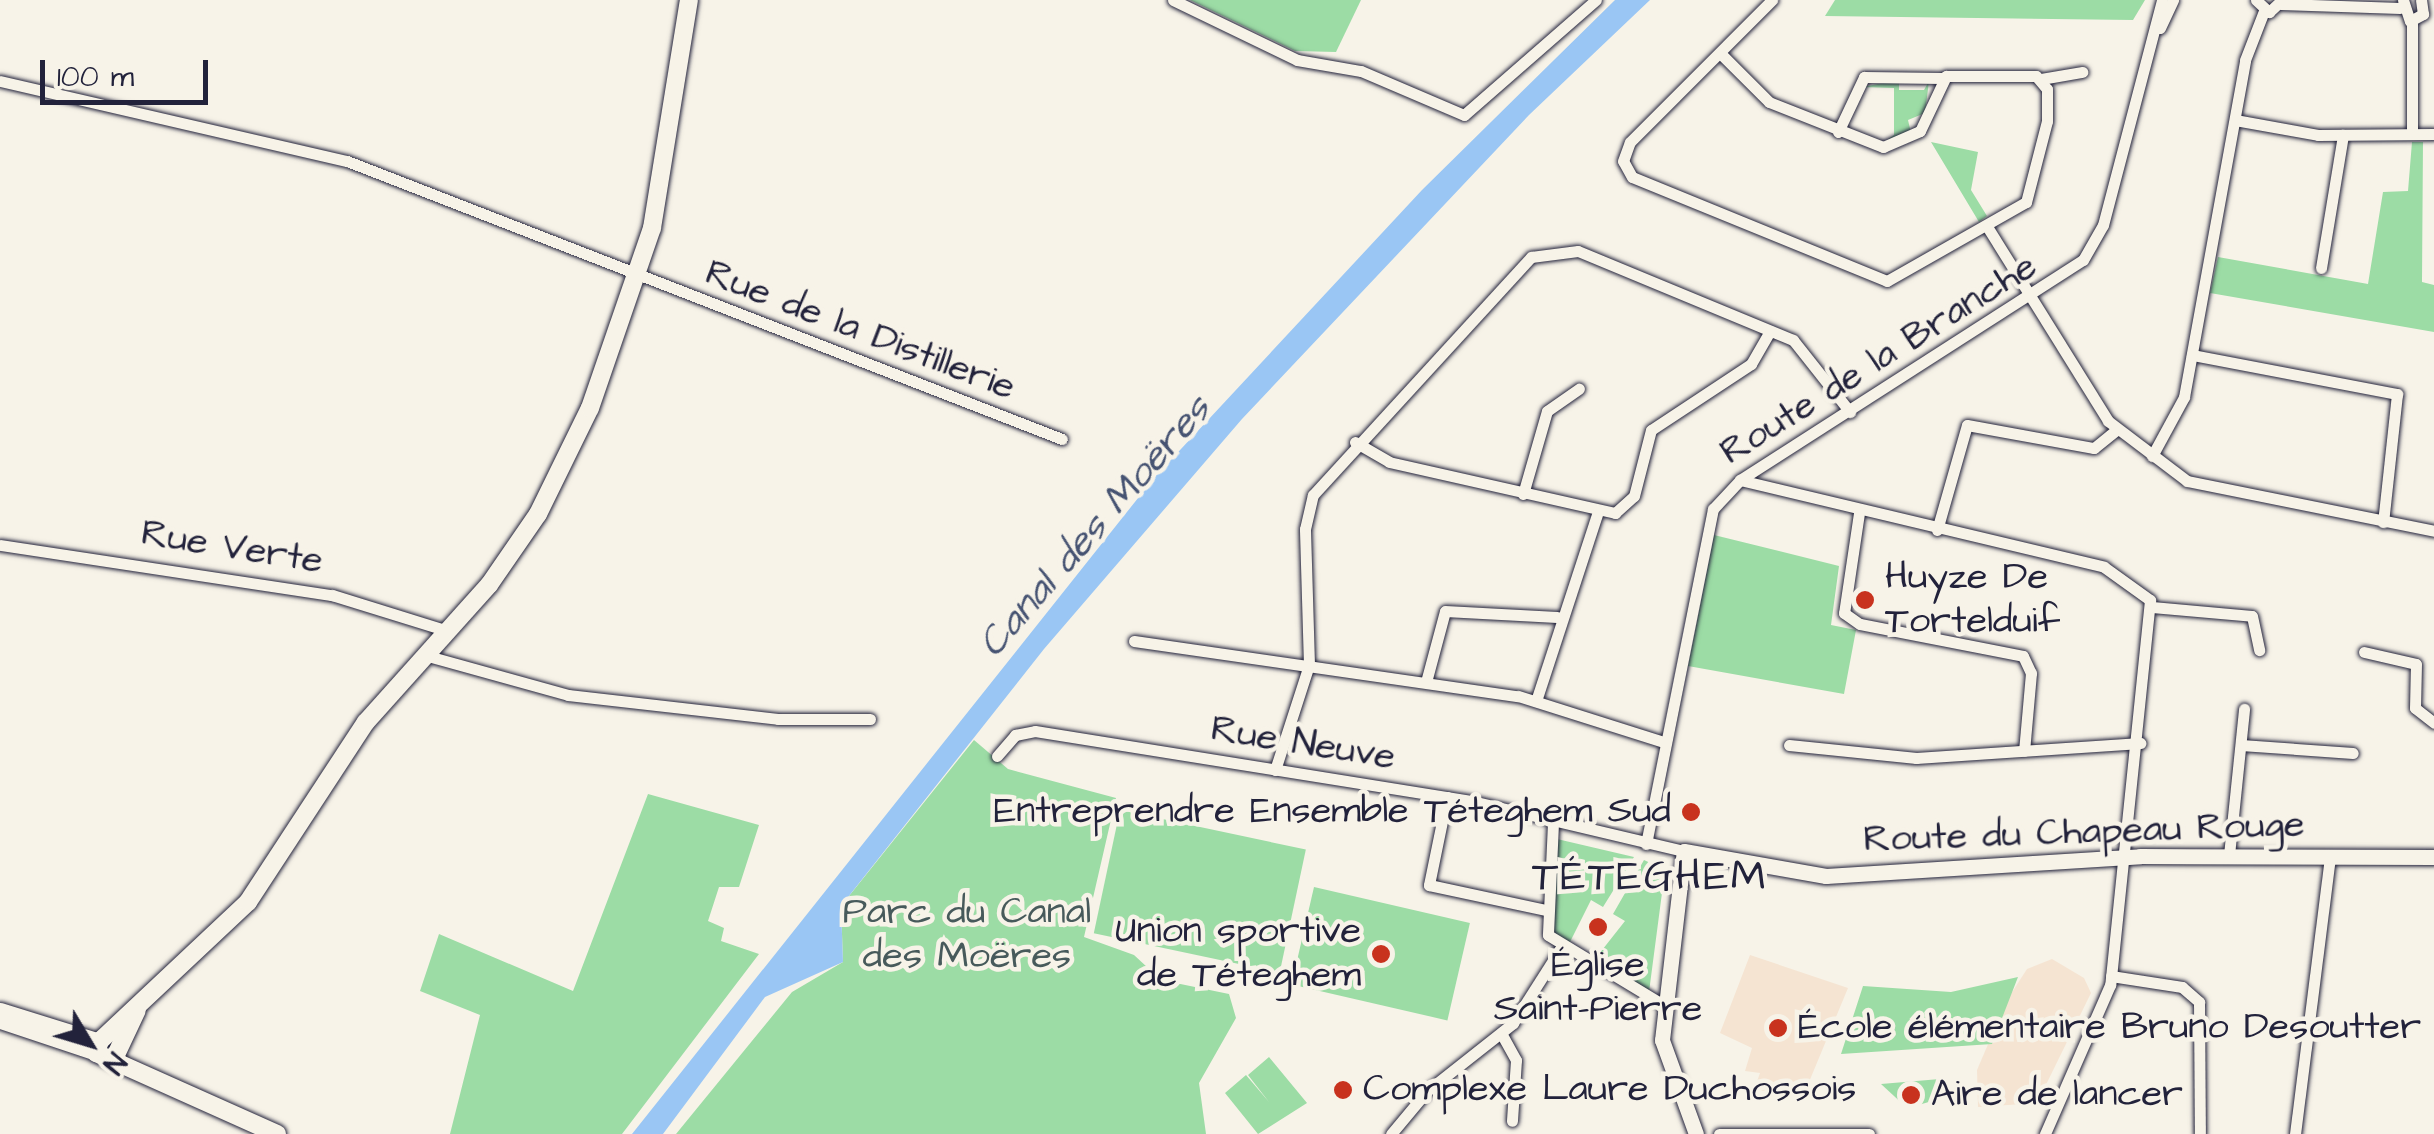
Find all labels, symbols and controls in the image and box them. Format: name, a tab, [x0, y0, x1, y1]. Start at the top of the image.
scale bar	[45, 40, 212, 102]
text: 100 m	[57, 56, 134, 98]
street label: Route de la Branche	[1712, 244, 2046, 476]
street label: Rue de la Distillerie	[699, 251, 1021, 411]
water label: Canal des Moëres	[968, 387, 1222, 667]
street label: Rue Verte	[138, 511, 326, 585]
place label: Huyze De Tortelduif	[1885, 555, 2060, 644]
marker: Huyze De Tortelduif	[1854, 589, 1876, 611]
street label: Rue Neuve	[1208, 707, 1398, 781]
place label: Entreprendre Ensemble Téteghem Sud	[994, 789, 1671, 835]
marker: Entreprendre Ensemble Téteghem Sud	[1680, 801, 1702, 823]
street label: Route du Chapeau Rouge	[1863, 803, 2305, 863]
district label: TÉTEGHEM	[1532, 852, 1768, 902]
park label: Parc du Canal des Moëres	[843, 890, 1091, 979]
place label: Union sportive de Téteghem	[1115, 909, 1361, 998]
marker: Église Saint-Pierre	[1587, 916, 1609, 938]
marker: Union sportive de Téteghem	[1370, 943, 1392, 965]
place label: Église Saint-Pierre	[1494, 943, 1702, 1032]
north arrow	[40, 994, 140, 1094]
place label: École élémentaire Bruno Desoutter	[1798, 1005, 2421, 1051]
marker: École élémentaire Bruno Desoutter	[1767, 1017, 1789, 1039]
text: N	[93, 1044, 135, 1082]
place label: Complexe Laure Duchossois	[1363, 1067, 1856, 1113]
place label: Aire de lancer	[1931, 1072, 2183, 1118]
marker: Complexe Laure Duchossois	[1332, 1079, 1354, 1101]
marker: Aire de lancer	[1900, 1084, 1922, 1106]

